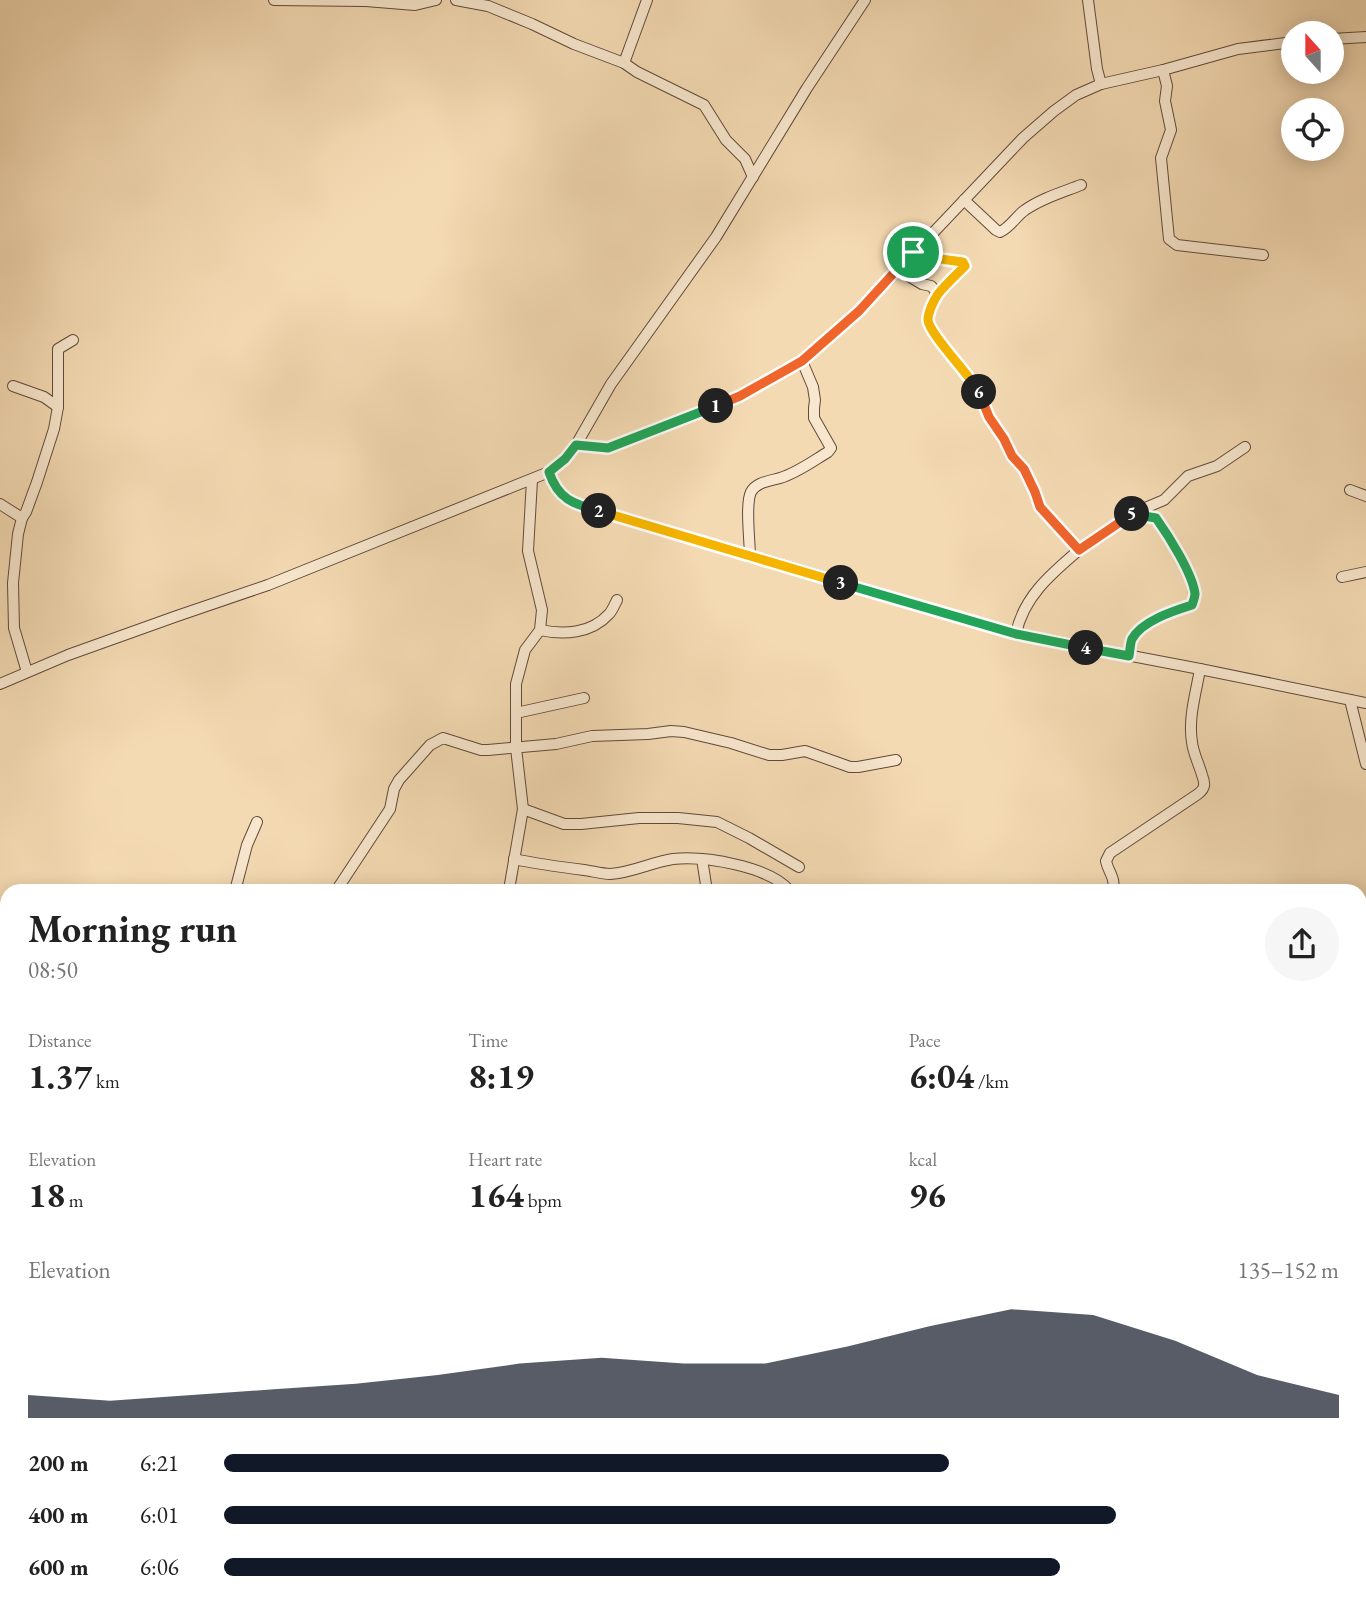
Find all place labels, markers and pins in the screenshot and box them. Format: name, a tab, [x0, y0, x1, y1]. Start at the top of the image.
pin	[883, 222, 943, 282]
pin: 6	[962, 374, 996, 410]
pin: 1	[698, 388, 734, 424]
pin: 2	[582, 494, 616, 528]
pin: 5	[1114, 496, 1150, 532]
pin: 3	[824, 566, 858, 600]
pin: 4	[1068, 630, 1104, 666]

